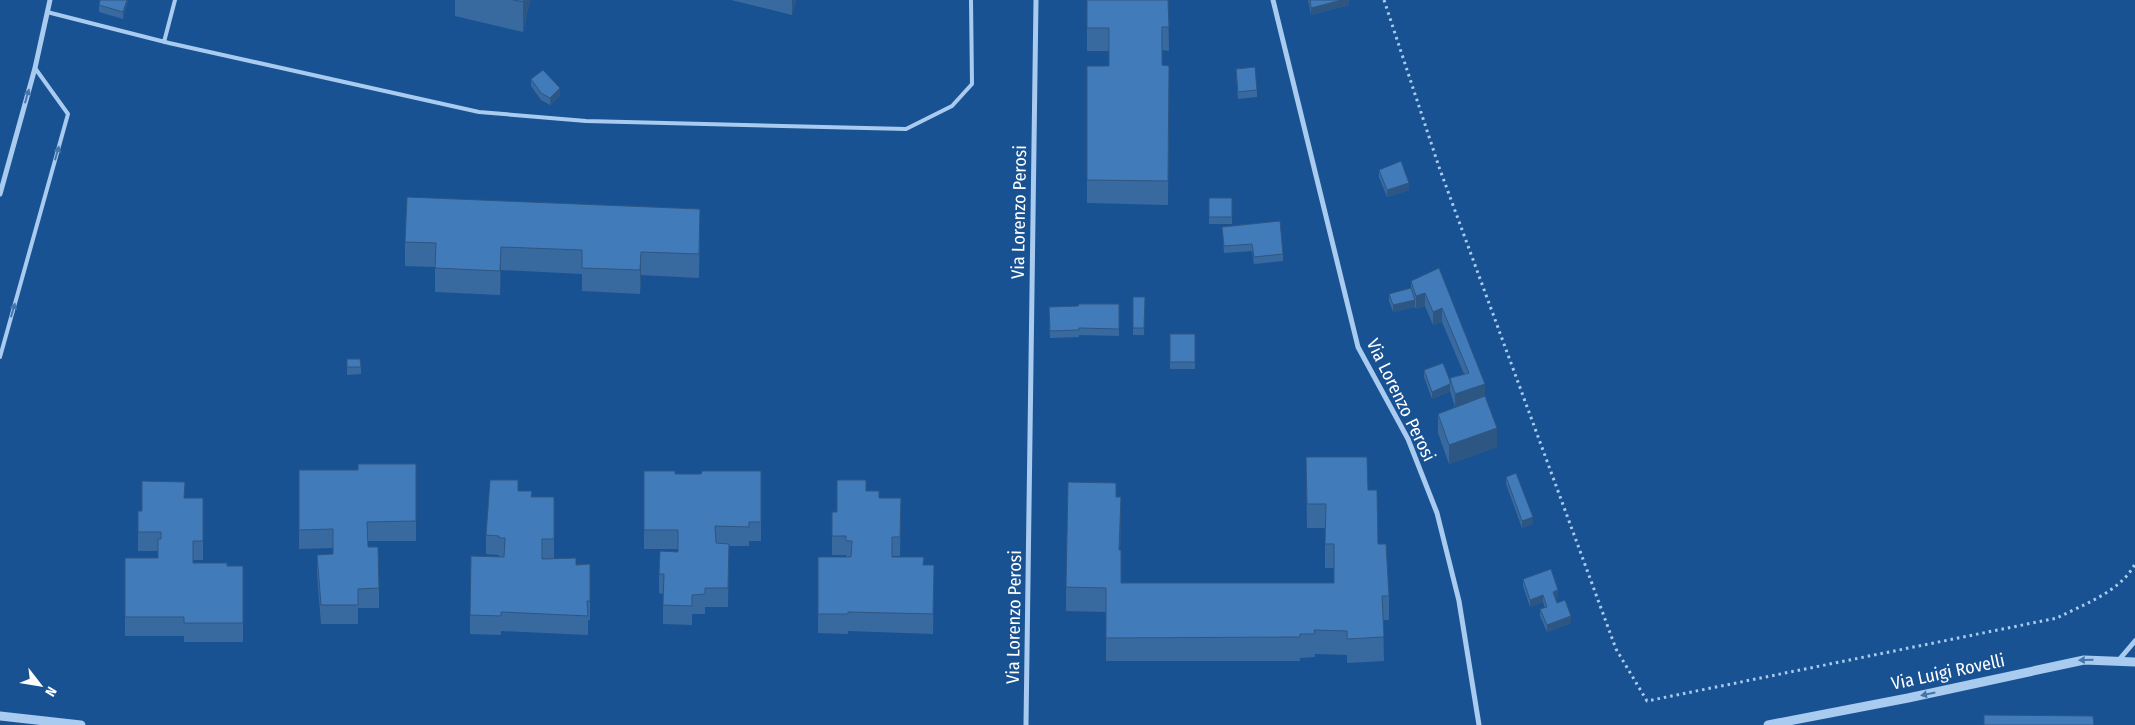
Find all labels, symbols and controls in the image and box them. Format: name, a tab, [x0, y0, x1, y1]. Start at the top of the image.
one-way arrow	[24, 88, 32, 103]
street label: Via Lorenzo Perosi	[1007, 145, 1031, 279]
one-way arrow	[53, 146, 61, 161]
one-way arrow	[10, 302, 18, 317]
street label: Via Lorenzo Perosi	[1362, 335, 1440, 465]
street label: Via Lorenzo Perosi	[1002, 550, 1026, 684]
street label: Via Luigi Rovelli	[1889, 649, 2007, 695]
one-way arrow	[2078, 657, 2094, 665]
north arrow	[15, 660, 65, 710]
text: N	[41, 683, 60, 699]
one-way arrow	[1920, 690, 1935, 698]

